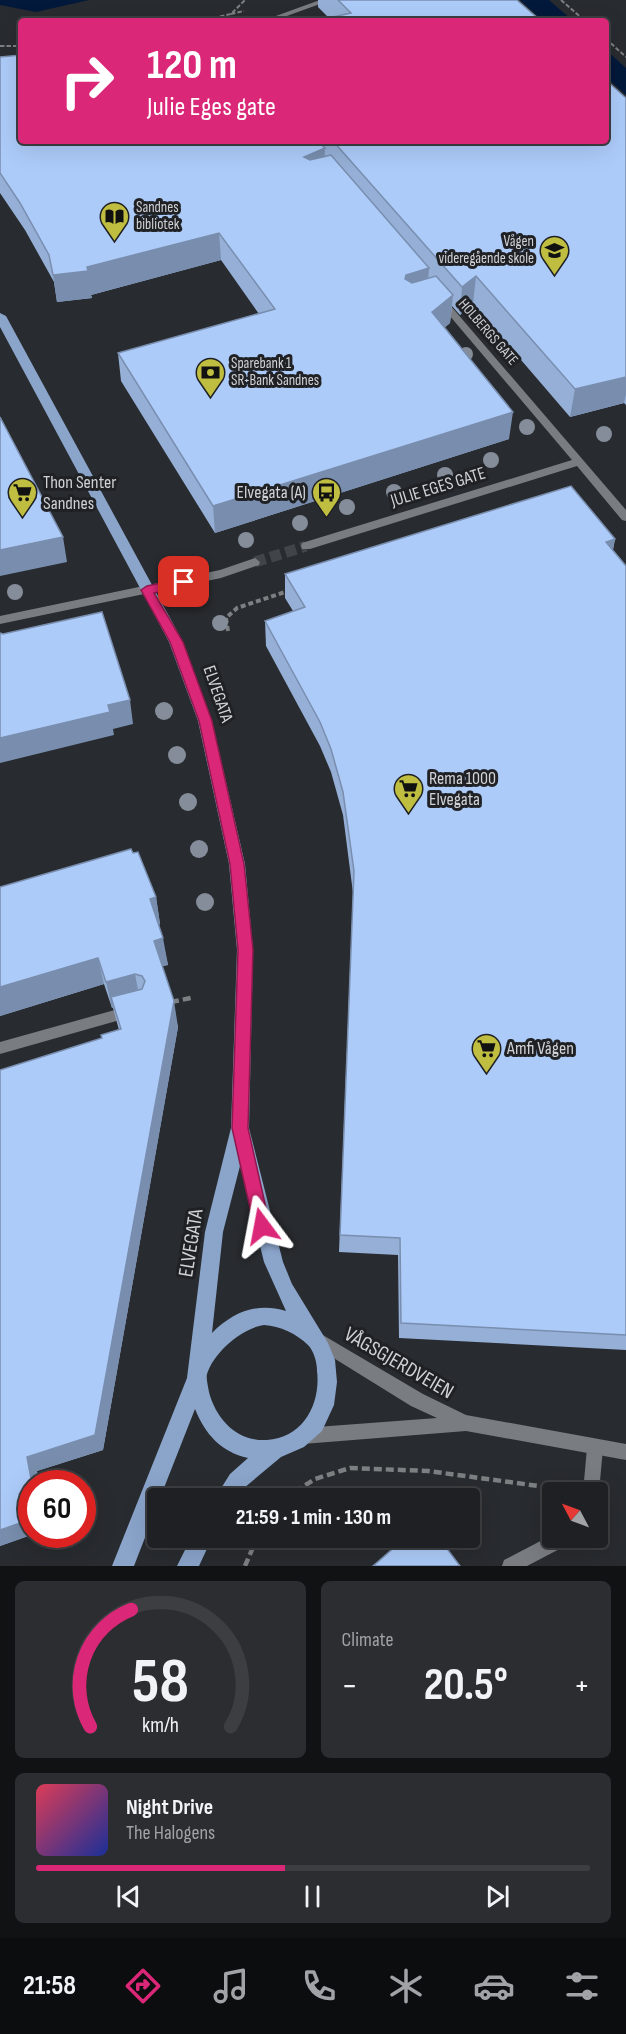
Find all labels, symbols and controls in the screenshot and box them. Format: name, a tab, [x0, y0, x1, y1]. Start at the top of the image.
text: 120 m	[147, 40, 237, 91]
icon: right	[48, 42, 126, 120]
text: Julie Eges gate	[147, 91, 276, 123]
place label: Sandnes bibliotek	[136, 198, 180, 234]
library icon: Sandnes bibliotek	[99, 200, 131, 242]
place label: Vågen videregående skole	[438, 232, 534, 268]
school or university icon: Vågen videregående skole	[539, 234, 571, 276]
street label: HOLBERGS GATE	[454, 295, 522, 369]
place label: Sparebank 1 SR-Bank Sandnes	[231, 354, 319, 390]
bank icon: Sparebank 1 SR-Bank Sandnes	[194, 356, 226, 398]
street label: JULIE EGES GATE	[387, 463, 488, 512]
place label: Thon Senter Sandnes	[43, 472, 116, 514]
supermarket icon: Thon Senter Sandnes	[6, 476, 38, 518]
bus stop icon: Elvegata (A)	[311, 476, 343, 518]
place label: Elvegata (A)	[237, 482, 306, 503]
pin	[158, 556, 209, 607]
icon: arrive	[167, 565, 200, 598]
street label: ELVEGATA	[199, 663, 238, 725]
place label: Rema 1000 Elvegata	[429, 768, 496, 810]
supermarket icon: Rema 1000 Elvegata	[392, 772, 424, 814]
supermarket icon: Amfi Vågen	[470, 1032, 502, 1074]
place label: Amfi Vågen	[506, 1038, 574, 1059]
position arrow	[230, 1194, 294, 1258]
street label: ELVEGATA	[173, 1206, 209, 1279]
street label: VÅGSGJERDVEIEN	[340, 1322, 458, 1404]
speed limit sign: 60	[18, 1470, 96, 1548]
north arrow	[542, 1482, 608, 1548]
map controls	[542, 1482, 608, 1548]
text: 21:59 · 1 min · 130 m	[236, 1504, 391, 1531]
text: Climate	[342, 1628, 394, 1652]
text: 58	[132, 1645, 189, 1720]
text: 20.5°	[424, 1658, 508, 1713]
text: −	[342, 1666, 358, 1706]
text: +	[574, 1666, 590, 1706]
text: km/h	[142, 1713, 179, 1738]
text: Night Drive	[126, 1794, 213, 1821]
text: The Halogens	[126, 1821, 215, 1845]
icon: previous	[112, 1880, 145, 1913]
icon: pause	[296, 1880, 329, 1913]
icon: next	[481, 1880, 514, 1913]
icon: directions	[122, 1965, 164, 2007]
icon: music	[210, 1965, 252, 2007]
icon: phone	[298, 1965, 340, 2007]
icon: climate	[385, 1965, 427, 2007]
icon: car	[473, 1965, 515, 2007]
icon: filters	[561, 1965, 603, 2007]
text: 21:58	[23, 1970, 76, 2002]

